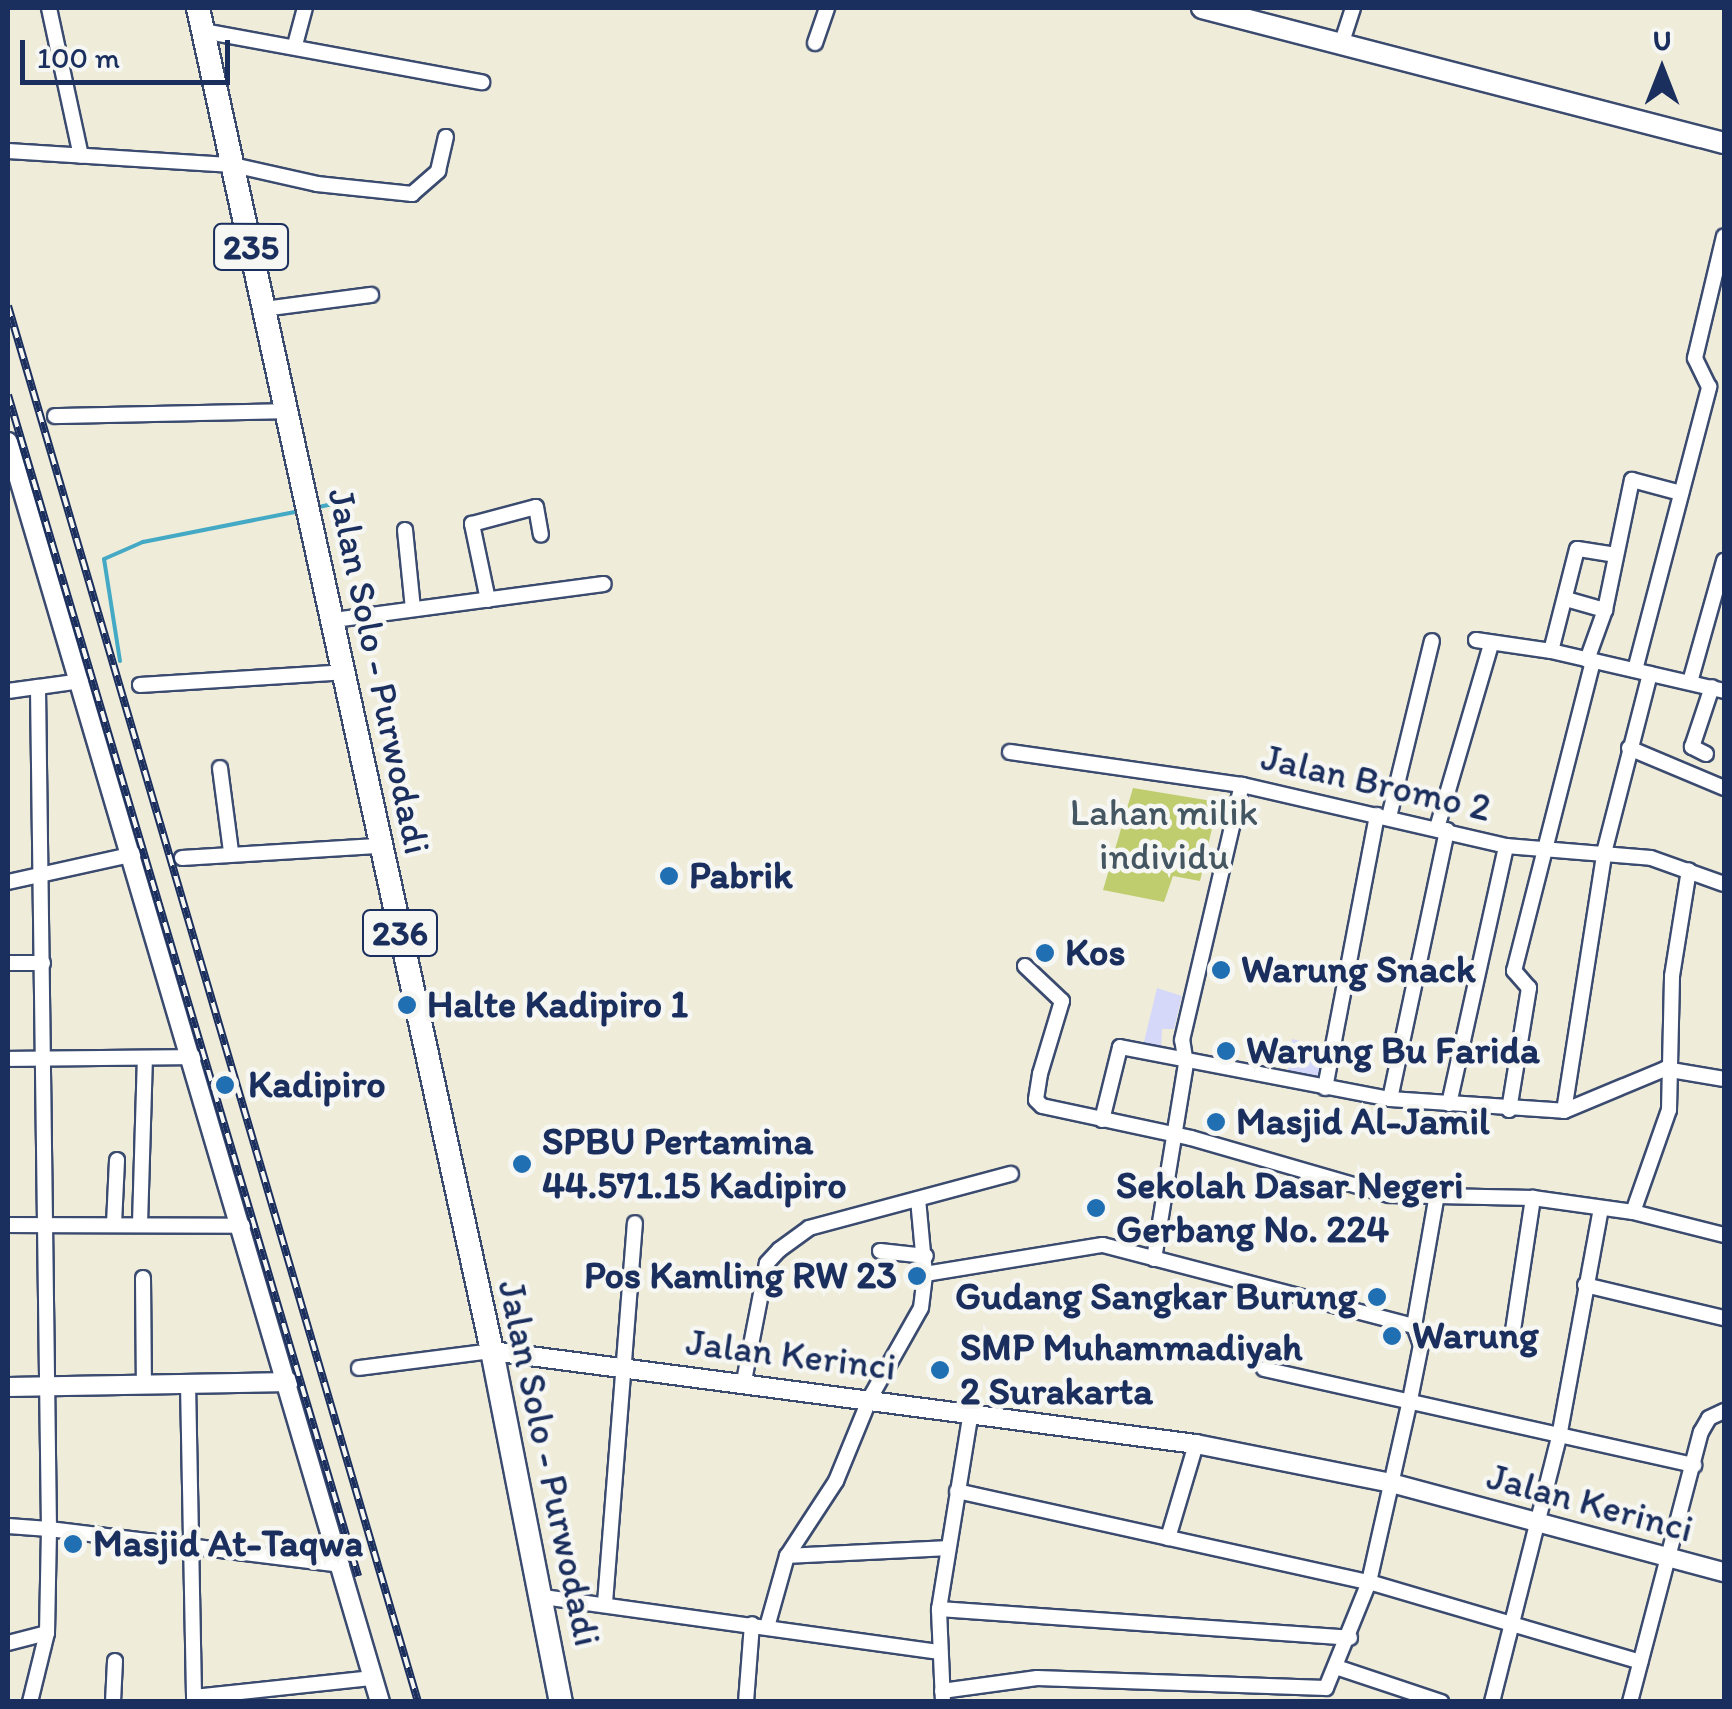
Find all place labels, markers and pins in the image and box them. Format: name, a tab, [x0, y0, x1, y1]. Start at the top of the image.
place label: Pabrik	[689, 853, 793, 899]
marker: Pabrik	[658, 865, 680, 887]
place label: Kos	[1065, 930, 1125, 976]
marker: Kos	[1034, 942, 1056, 964]
place label: Warung Snack	[1241, 947, 1476, 993]
marker: Warung Snack	[1210, 959, 1232, 981]
place label: Halte Kadipiro 1	[427, 982, 689, 1028]
marker: Halte Kadipiro 1	[396, 994, 418, 1016]
place label: Warung Bu Farida	[1246, 1028, 1538, 1074]
marker: Warung Bu Farida	[1215, 1040, 1237, 1062]
place label: Kadipiro	[248, 1062, 386, 1108]
marker: Kadipiro	[212, 1072, 238, 1098]
place label: Masjid Al-Jamil	[1236, 1099, 1490, 1145]
marker: Masjid Al-Jamil	[1205, 1111, 1227, 1133]
place label: SPBU Pertamina 44.571.15 Kadipiro	[542, 1119, 847, 1208]
marker: SPBU Pertamina 44.571.15 Kadipiro	[511, 1153, 533, 1175]
place label: Sekolah Dasar Negeri Gerbang No. 224	[1116, 1163, 1462, 1252]
marker: Sekolah Dasar Negeri Gerbang No. 224	[1085, 1197, 1107, 1219]
place label: Pos Kamling RW 23	[581, 1253, 897, 1299]
marker: Pos Kamling RW 23	[906, 1265, 928, 1287]
place label: Gudang Sangkar Burung	[957, 1274, 1357, 1320]
marker: Gudang Sangkar Burung	[1366, 1286, 1388, 1308]
place label: Warung	[1412, 1313, 1539, 1359]
place label: SMP Muhammadiyah 2 Surakarta	[960, 1325, 1303, 1415]
marker: Warung	[1381, 1325, 1403, 1347]
marker: SMP Muhammadiyah 2 Surakarta	[929, 1359, 951, 1381]
place label: Masjid At-Taqwa	[93, 1521, 363, 1567]
marker: Masjid At-Taqwa	[62, 1533, 84, 1555]

